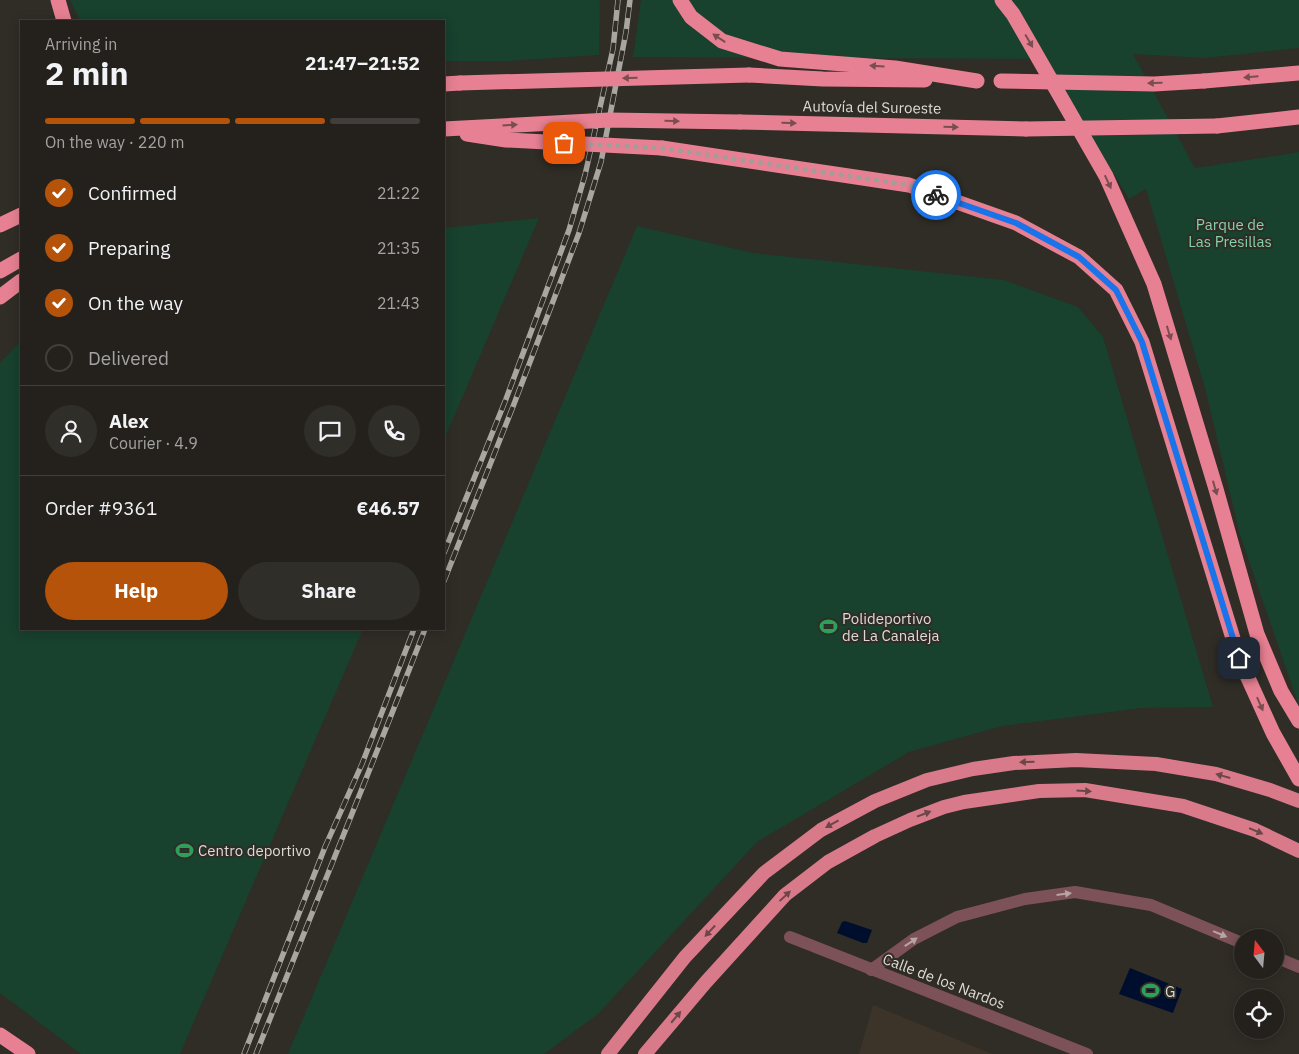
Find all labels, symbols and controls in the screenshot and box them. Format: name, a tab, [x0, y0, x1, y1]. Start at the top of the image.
one-way arrow	[712, 33, 725, 42]
text: Arriving in	[45, 34, 117, 54]
one-way arrow	[1024, 34, 1033, 47]
text: 21:47–21:52	[305, 51, 420, 75]
text: 2 min	[45, 52, 129, 94]
one-way arrow	[868, 62, 884, 70]
one-way arrow	[1243, 73, 1259, 81]
one-way arrow	[622, 74, 638, 82]
one-way arrow	[1147, 80, 1163, 88]
street label: Autovía del Suroeste	[802, 96, 942, 118]
one-way arrow	[664, 117, 680, 125]
one-way arrow	[781, 119, 797, 127]
one-way arrow	[502, 121, 518, 129]
pin	[543, 122, 585, 164]
one-way arrow	[944, 123, 960, 131]
icon: bag	[550, 129, 578, 157]
text: On the way · 220 m	[45, 132, 184, 152]
courier	[911, 170, 961, 220]
one-way arrow	[1105, 175, 1113, 189]
icon: check	[45, 179, 73, 207]
text: Confirmed	[88, 181, 177, 205]
icon: bike	[922, 181, 950, 209]
text: 21:22	[377, 183, 420, 203]
park label: Parque de Las Presillas	[1188, 215, 1272, 251]
icon: check	[45, 234, 73, 262]
text: Preparing	[88, 236, 170, 260]
text: 21:35	[377, 238, 420, 258]
icon: check	[45, 289, 73, 317]
text: On the way	[88, 291, 183, 315]
text: 21:43	[377, 293, 420, 313]
one-way arrow	[1165, 325, 1173, 340]
text: Delivered	[88, 346, 169, 370]
button: person	[45, 405, 97, 457]
button: chat	[304, 405, 356, 457]
button: phone	[368, 405, 420, 457]
text: Alex	[109, 409, 149, 433]
text: Courier · 4.9	[109, 433, 198, 453]
one-way arrow	[1212, 481, 1220, 496]
text: Order #9361	[45, 496, 157, 520]
text: €46.57	[357, 496, 420, 520]
button: Help	[45, 562, 228, 620]
button: Share	[238, 562, 420, 620]
place label: Polideportivo de La Canaleja	[842, 609, 939, 645]
sports icon: Polideportivo de La Canaleja	[818, 617, 838, 637]
pin	[1218, 637, 1260, 679]
icon: home	[1225, 644, 1253, 672]
one-way arrow	[1256, 697, 1264, 711]
one-way arrow	[1019, 759, 1035, 767]
one-way arrow	[1216, 772, 1231, 780]
one-way arrow	[1076, 787, 1092, 795]
one-way arrow	[917, 810, 932, 818]
one-way arrow	[825, 820, 838, 829]
one-way arrow	[1249, 827, 1264, 835]
sports icon: Centro deportivo	[174, 840, 194, 860]
place label: Centro deportivo	[198, 841, 311, 860]
one-way arrow	[1057, 889, 1073, 897]
one-way arrow	[778, 890, 790, 902]
one-way arrow	[704, 924, 716, 936]
north arrow	[1234, 929, 1284, 979]
map controls	[1234, 929, 1284, 1039]
one-way arrow	[1213, 930, 1228, 938]
one-way arrow	[904, 937, 918, 947]
street label: Calle de los Nardos	[880, 949, 1008, 1013]
sports icon: G	[1141, 981, 1161, 1001]
place label: G	[1165, 982, 1175, 1001]
button: locate	[1234, 989, 1284, 1039]
one-way arrow	[671, 1011, 682, 1024]

